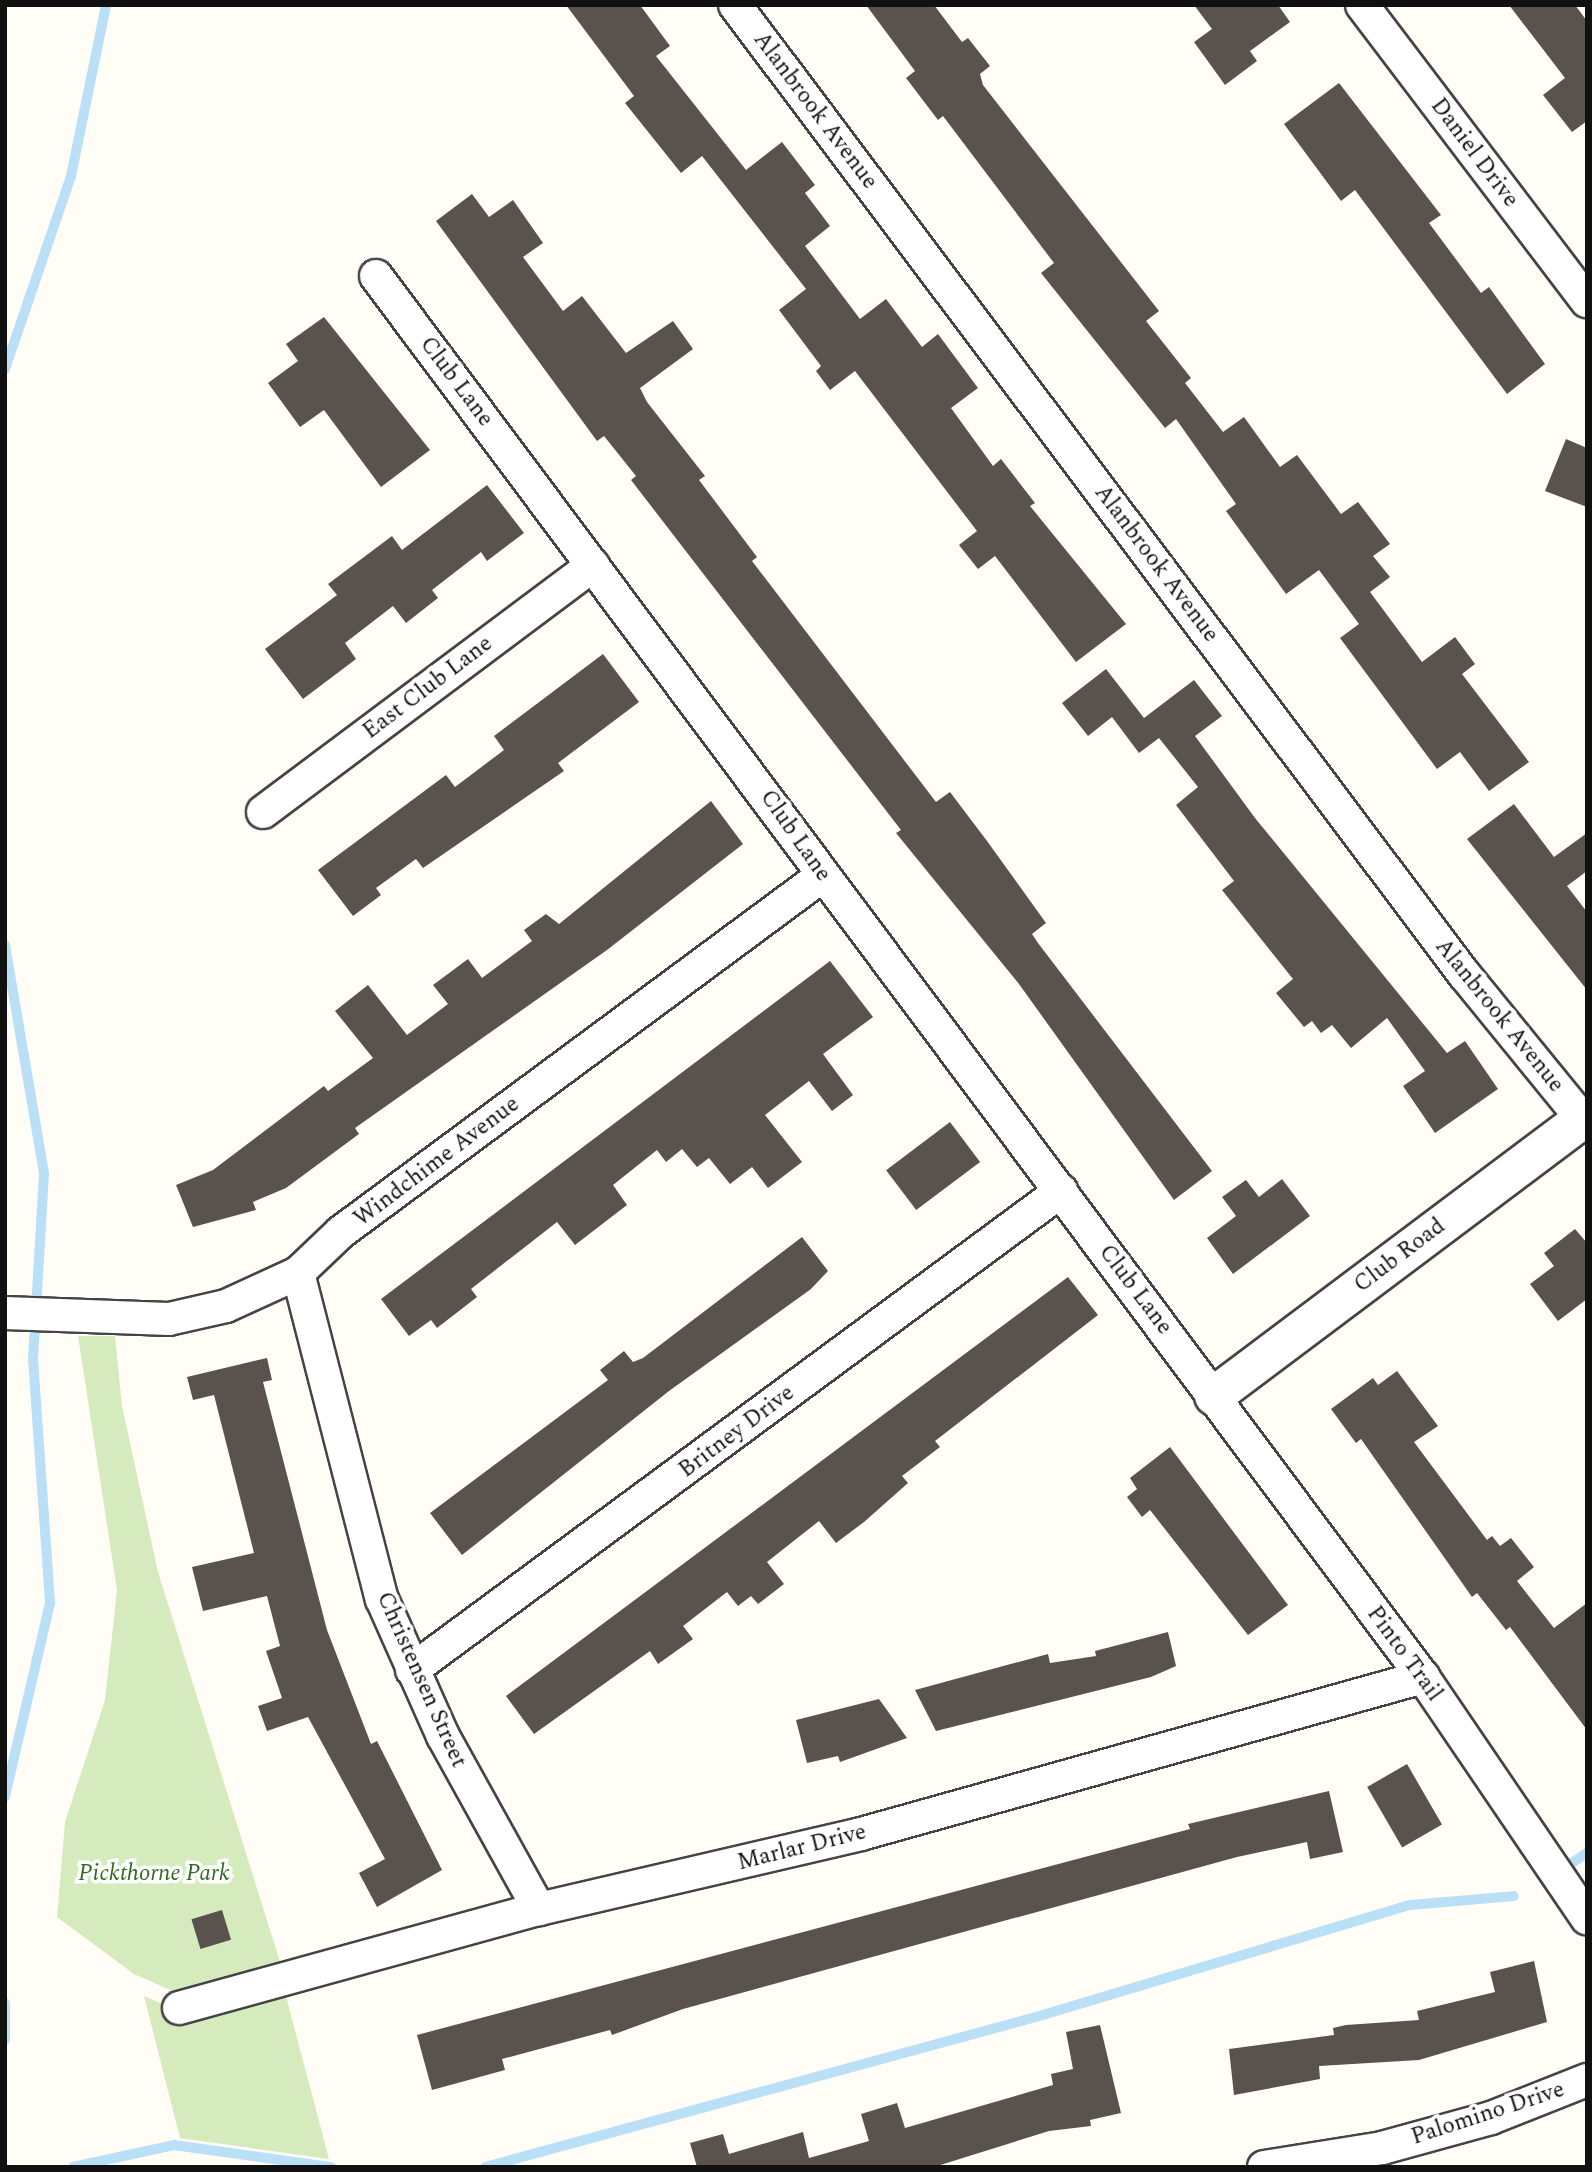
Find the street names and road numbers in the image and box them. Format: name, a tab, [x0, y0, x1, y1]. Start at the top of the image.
street label: Alanbrook Avenue	[747, 27, 883, 195]
street label: Daniel Drive	[1424, 93, 1524, 213]
street label: Club Lane	[413, 332, 499, 432]
street label: Alanbrook Avenue	[1088, 480, 1224, 648]
street label: East Club Lane	[358, 630, 498, 746]
street label: Club Lane	[753, 785, 837, 887]
street label: Alanbrook Avenue	[1429, 934, 1569, 1098]
street label: Windchime Avenue	[349, 1091, 525, 1233]
street label: Club Road	[1349, 1213, 1451, 1299]
street label: Club Lane	[1092, 1240, 1178, 1340]
street label: Britney Drive	[674, 1380, 800, 1484]
street label: Christensen Street	[370, 1588, 472, 1772]
street label: Pinto Trail	[1360, 1601, 1448, 1707]
street label: Marlar Drive	[735, 1819, 869, 1877]
street label: Palomino Drive	[1408, 2076, 1568, 2152]

